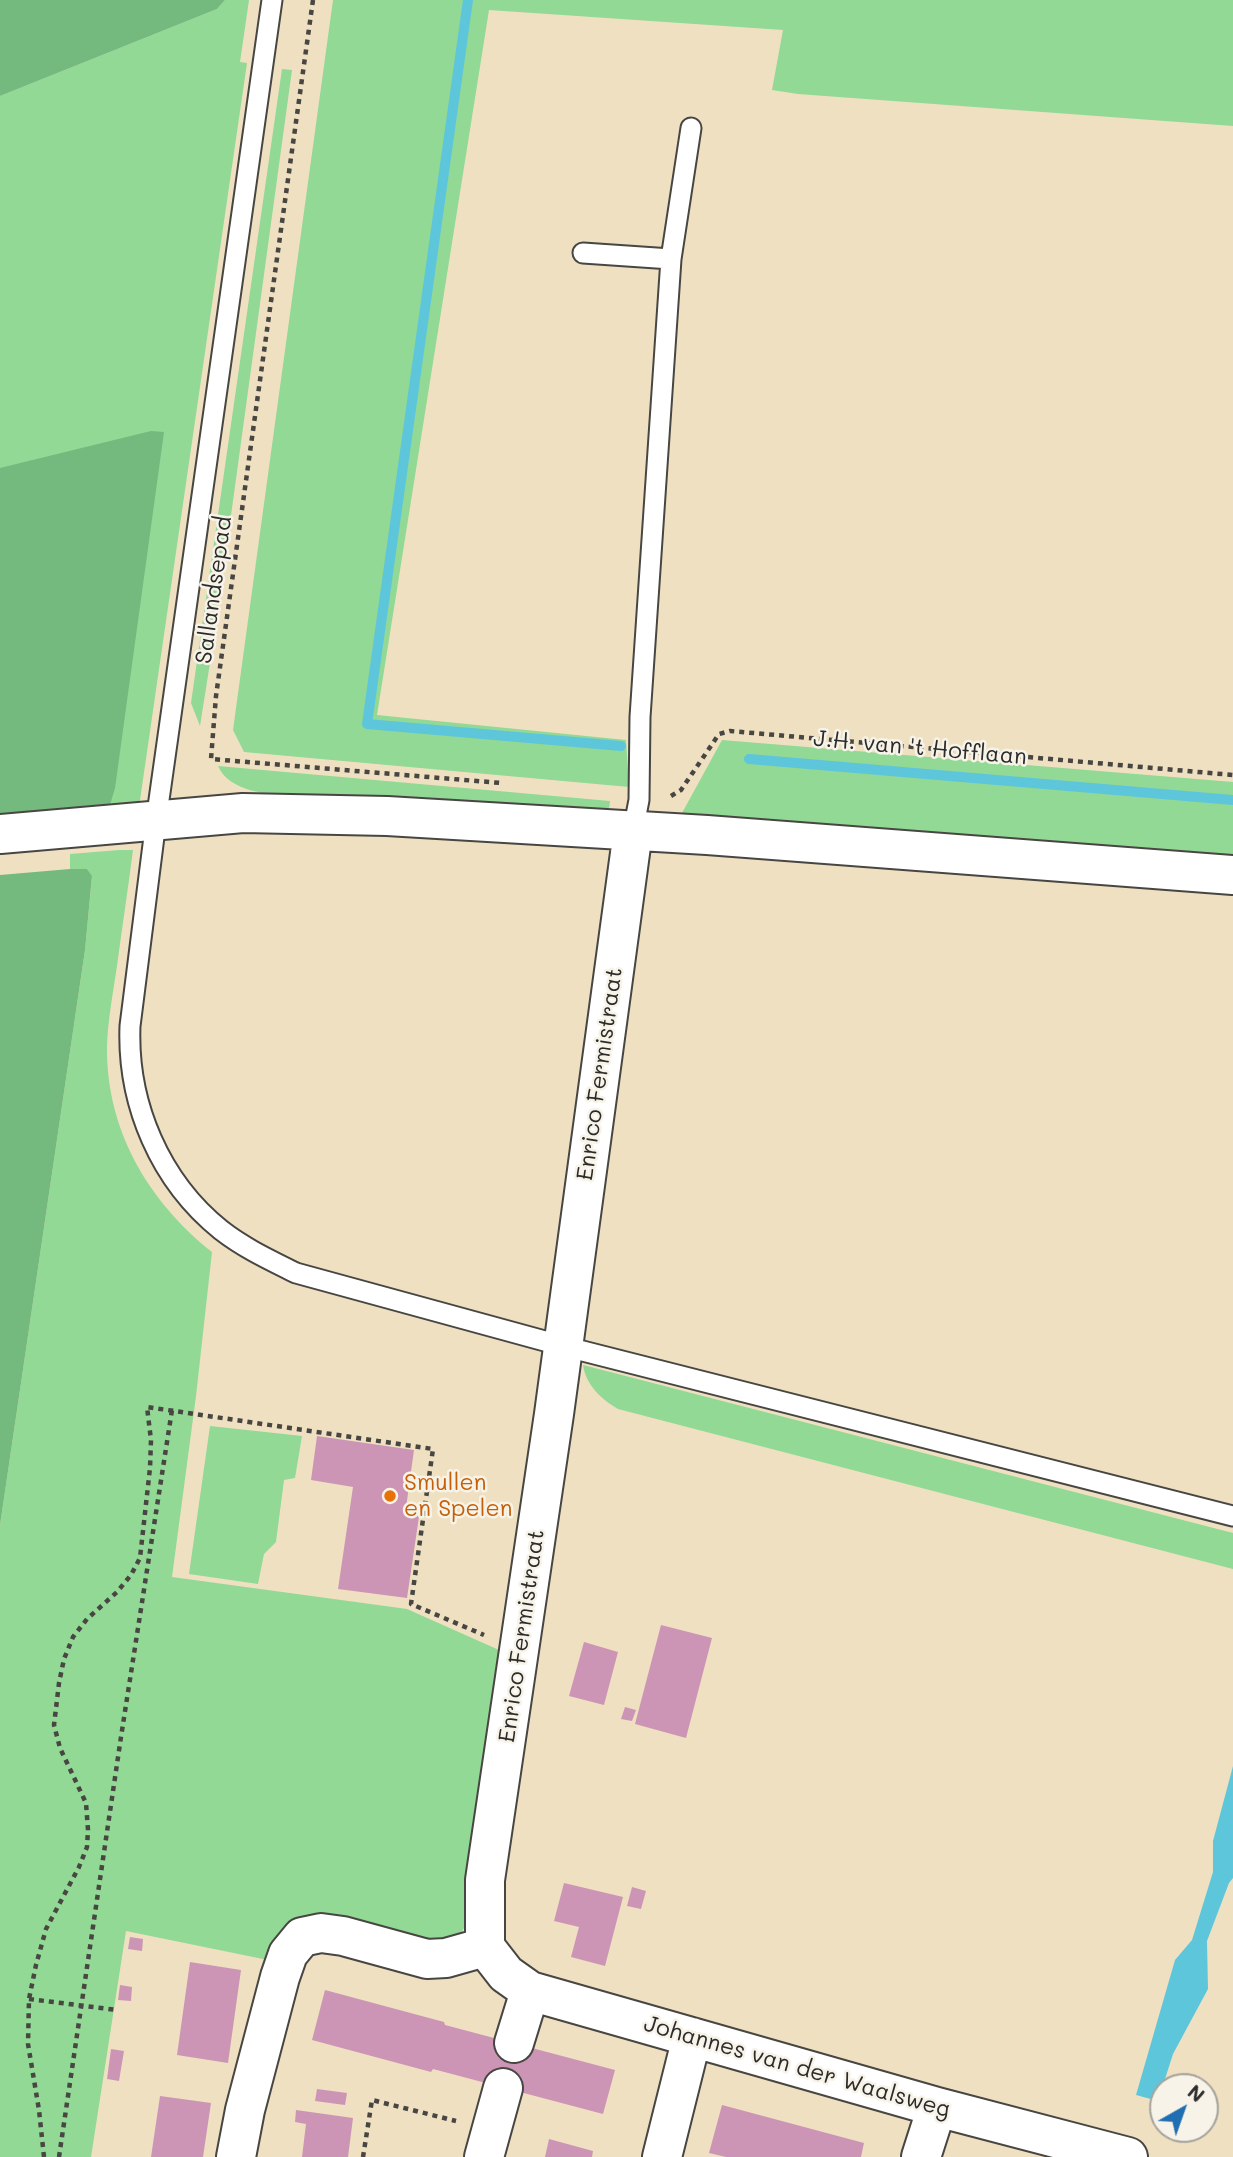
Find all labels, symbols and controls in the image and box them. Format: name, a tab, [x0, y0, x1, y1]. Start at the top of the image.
street label: Sallandsepad	[190, 514, 238, 666]
street label: J.H. van 't Hofflaan	[812, 725, 1028, 771]
street label: Enrico Fermistraat	[571, 966, 629, 1182]
place label: Smullen en Spelen	[404, 1469, 512, 1523]
marker: Smullen en Spelen	[382, 1488, 398, 1504]
street label: Enrico Fermistraat	[493, 1528, 551, 1744]
street label: Johannes van der Waalsweg	[641, 2010, 953, 2124]
north arrow	[1149, 2073, 1219, 2143]
text: N	[1183, 2079, 1210, 2107]

